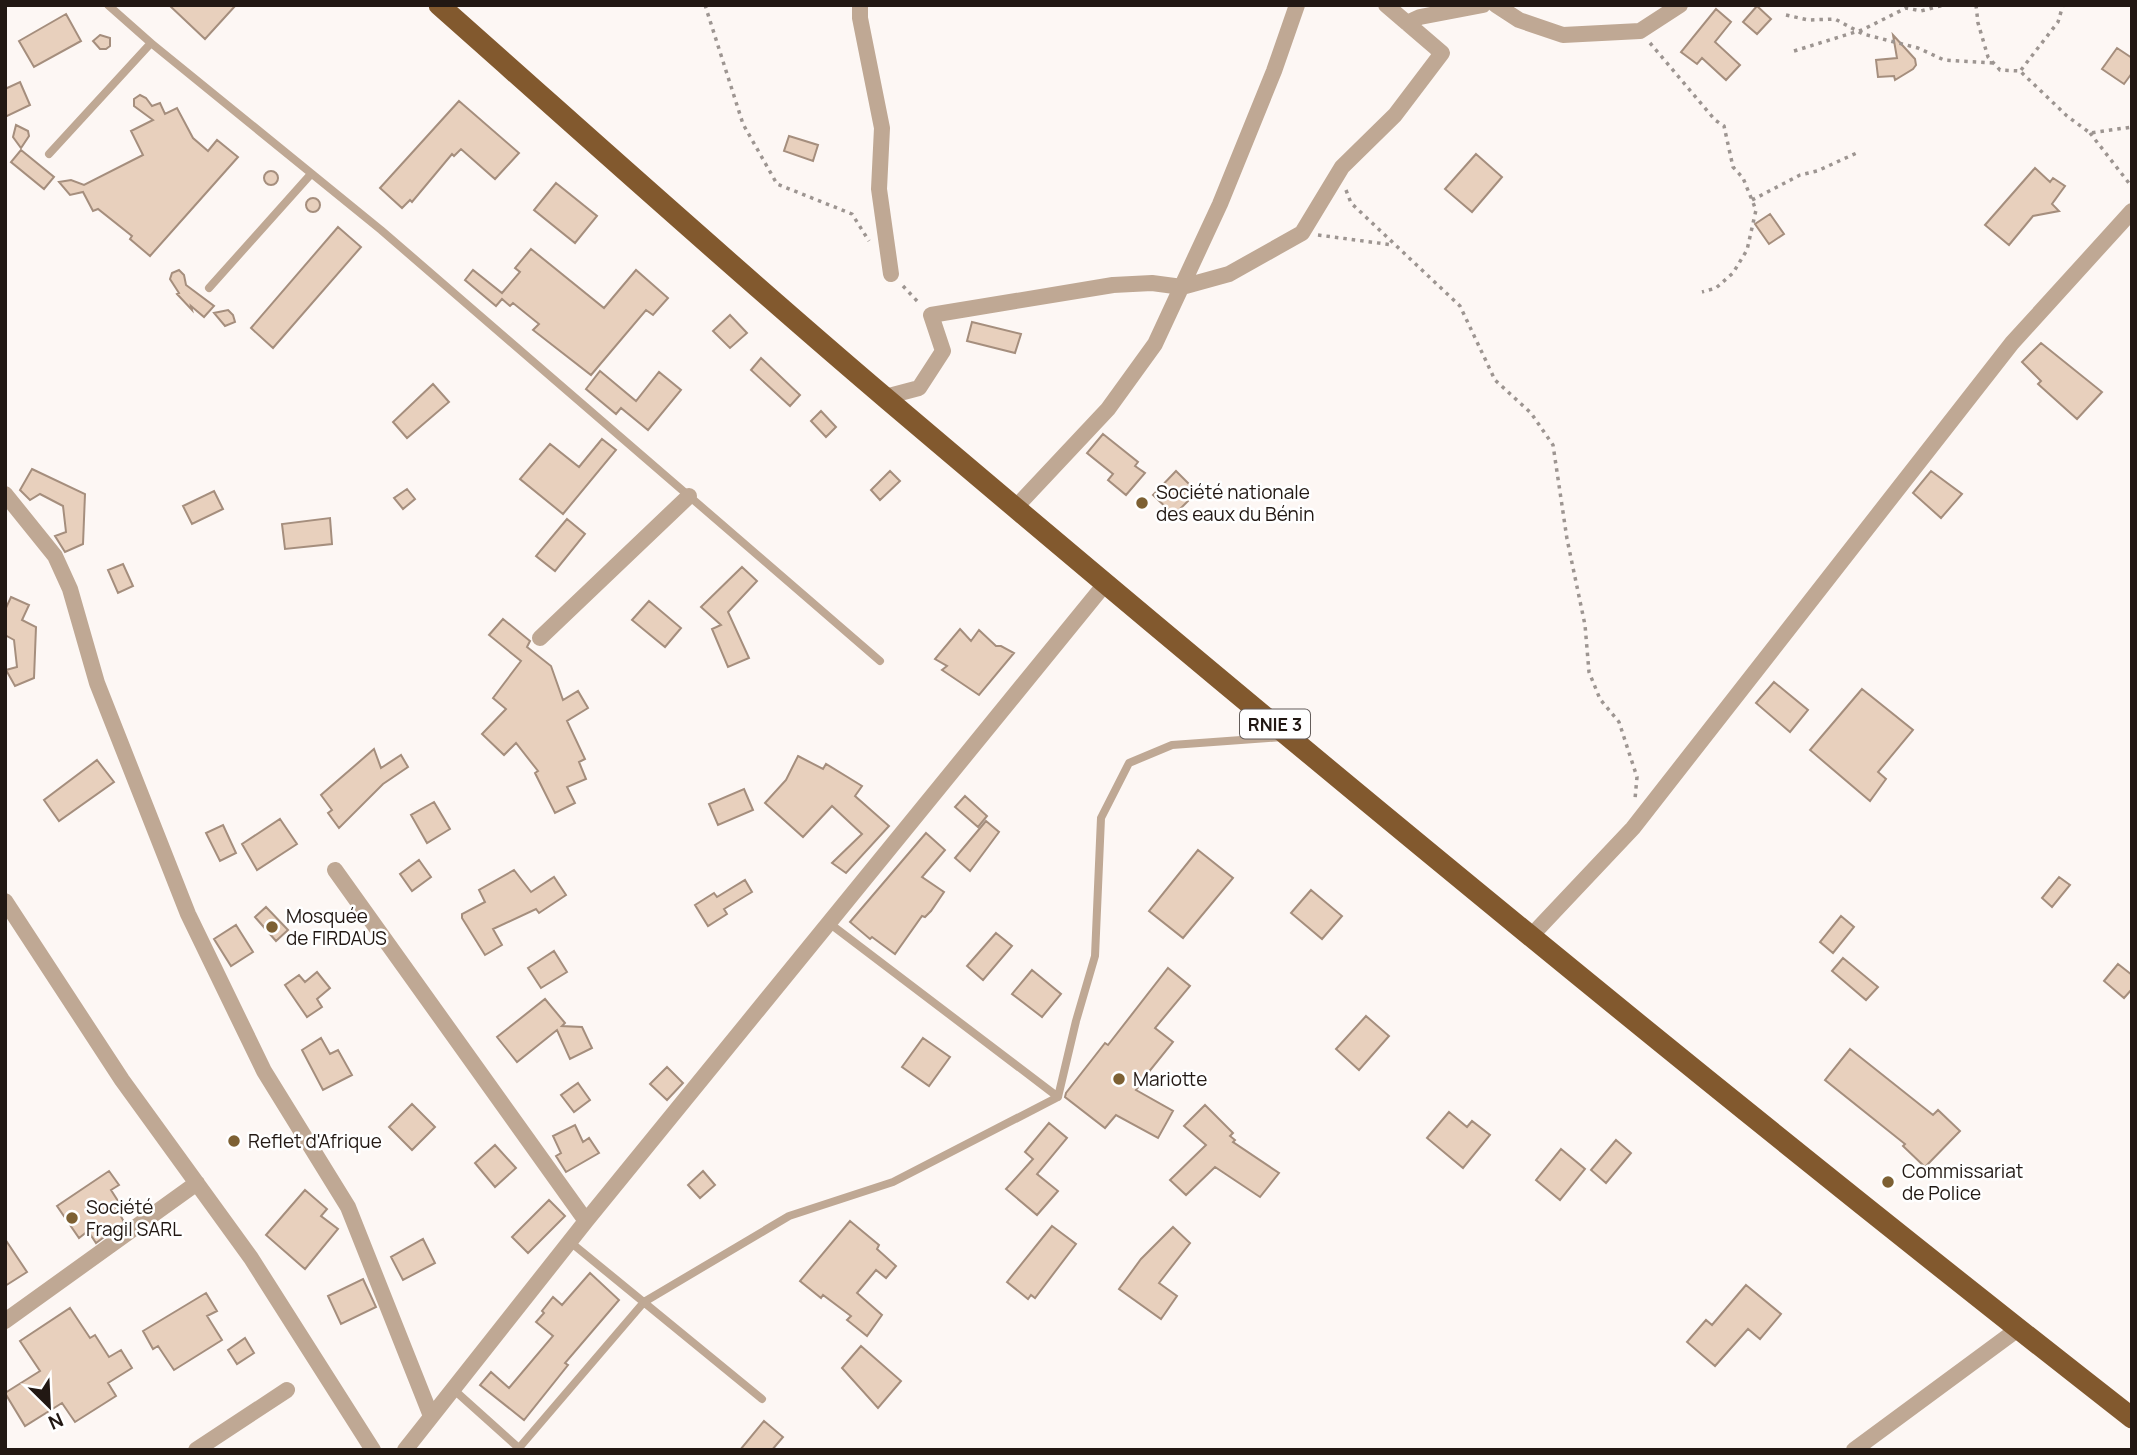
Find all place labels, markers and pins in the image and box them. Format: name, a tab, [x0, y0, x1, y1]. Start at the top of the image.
place label: Société nationale des eaux du Bénin	[1156, 479, 1315, 527]
marker: Société nationale des eaux du Bénin	[1134, 495, 1150, 511]
place label: Mosquée de FIRDAUS	[286, 903, 387, 951]
marker: Mosquée de FIRDAUS	[264, 919, 280, 935]
place label: Mariotte	[1133, 1066, 1207, 1092]
marker: Mariotte	[1111, 1071, 1127, 1087]
place label: Reflet d'Afrique	[248, 1128, 382, 1154]
marker: Reflet d'Afrique	[226, 1133, 242, 1149]
place label: Commissariat de Police	[1902, 1158, 2023, 1206]
marker: Commissariat de Police	[1880, 1174, 1896, 1190]
place label: Société Fragil SARL	[86, 1194, 182, 1242]
marker: Société Fragil SARL	[64, 1210, 80, 1226]

